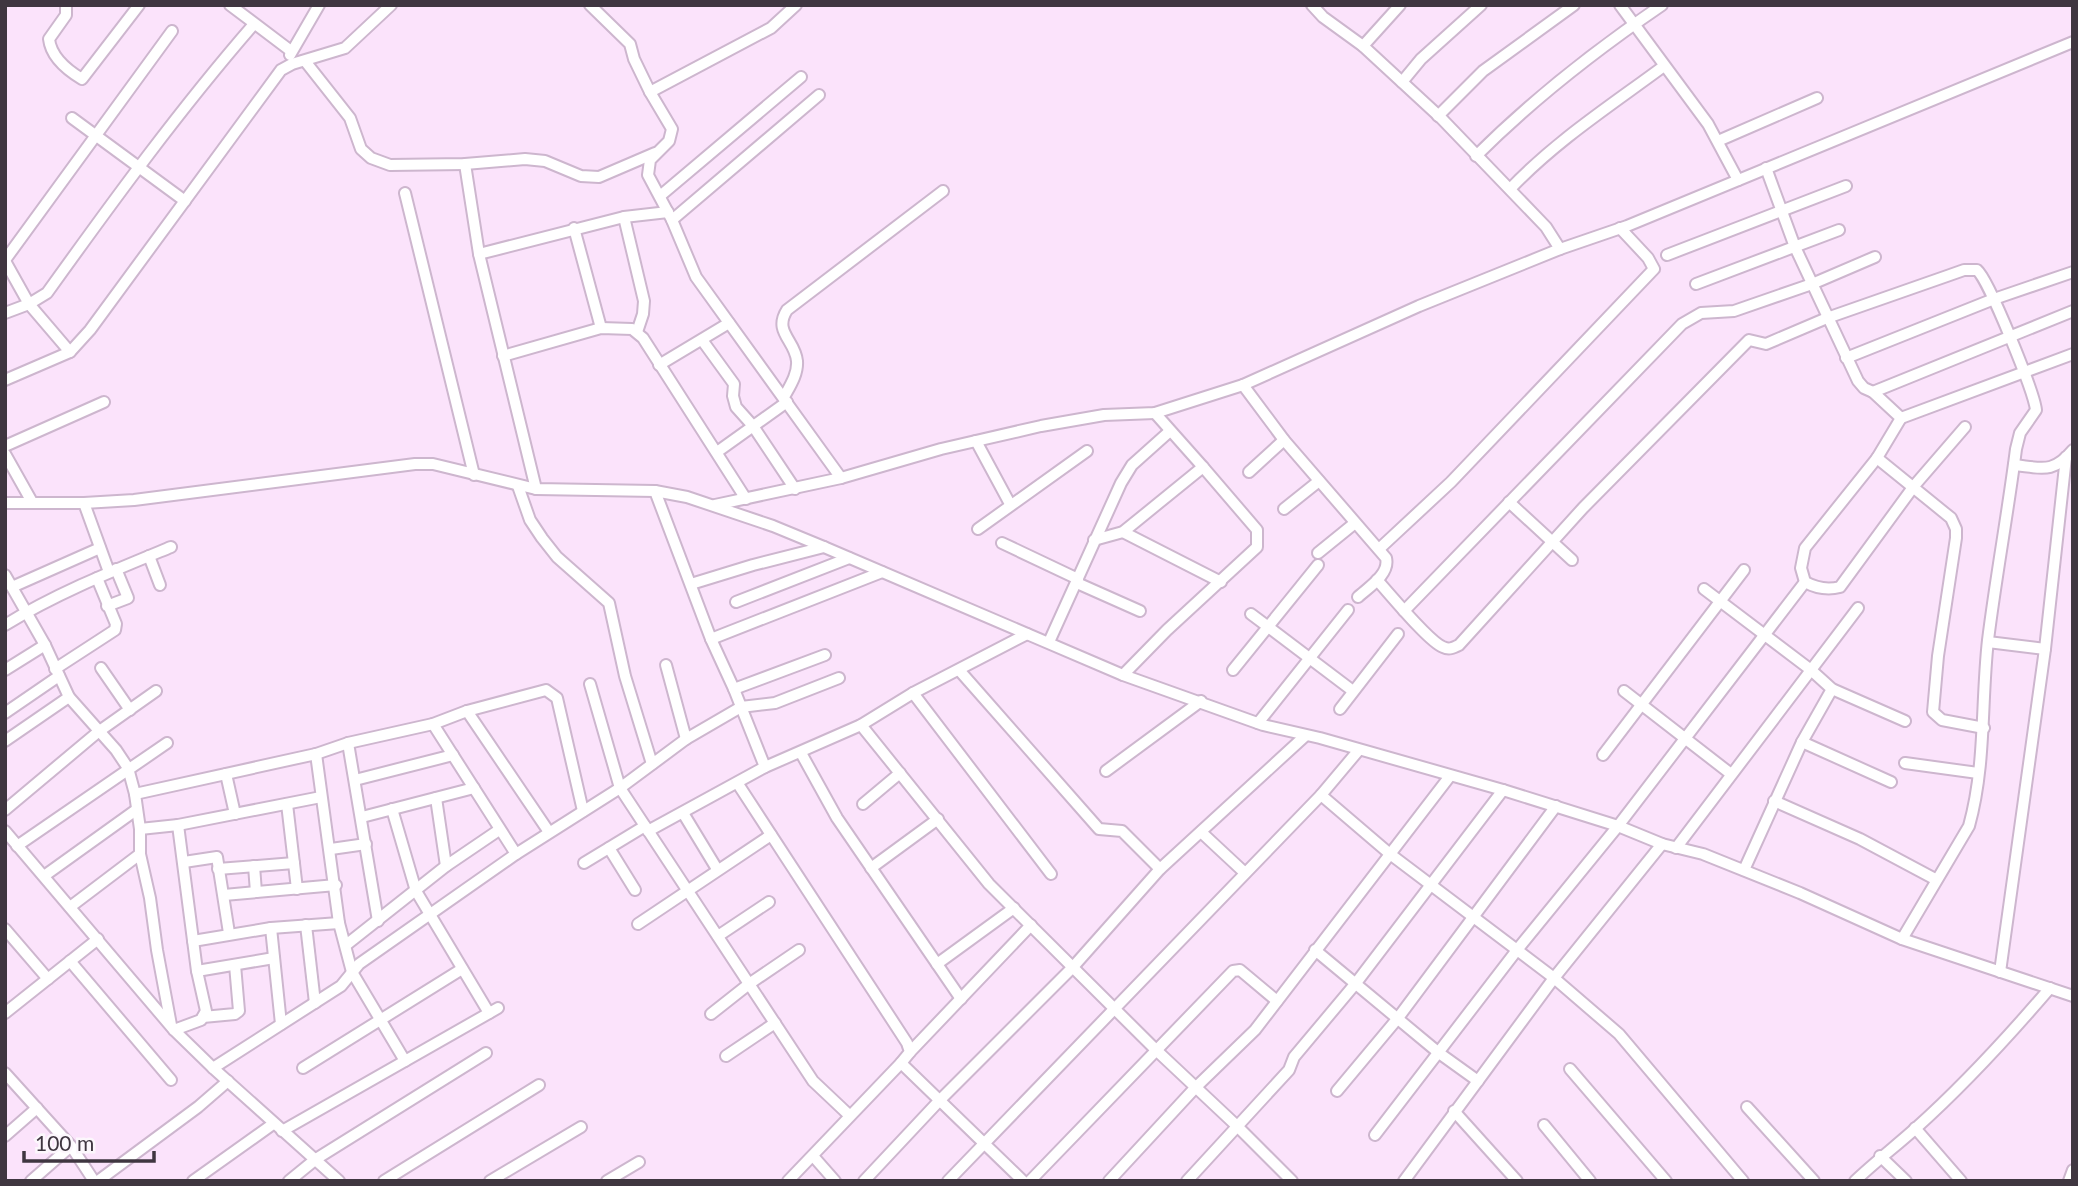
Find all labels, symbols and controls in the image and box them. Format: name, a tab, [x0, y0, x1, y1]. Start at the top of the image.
scale bar	[24, 1120, 154, 1164]
text: 100 m	[35, 1130, 94, 1155]

